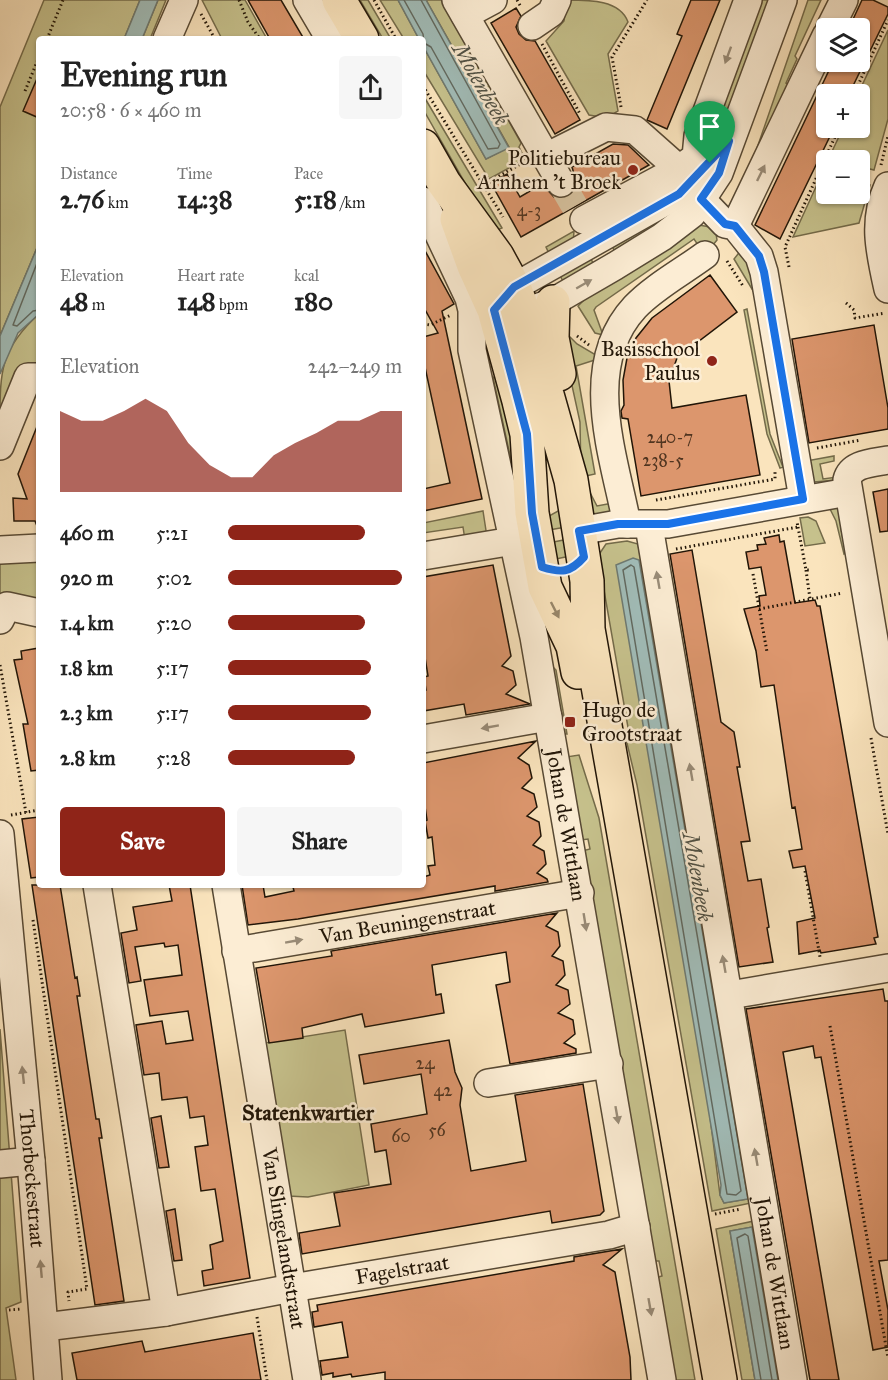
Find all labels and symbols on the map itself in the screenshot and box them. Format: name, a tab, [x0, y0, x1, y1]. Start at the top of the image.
water label: Molenbeek	[446, 36, 515, 130]
one-way arrow	[722, 46, 732, 64]
pin	[684, 101, 735, 163]
place label: Politiebureau Arnhem 't Broek	[476, 145, 621, 195]
marker: Politiebureau Arnhem 't Broek	[626, 163, 640, 177]
one-way arrow	[756, 165, 765, 182]
house number: 4-3	[517, 199, 541, 221]
one-way arrow	[576, 279, 593, 289]
place label: Basisschool Paulus	[601, 336, 700, 386]
marker: Basisschool Paulus	[705, 354, 719, 368]
house number: 240-7	[647, 426, 693, 448]
house number: 238-5	[642, 449, 684, 471]
one-way arrow	[654, 570, 663, 589]
one-way arrow	[550, 601, 560, 619]
place label: Hugo de Grootstraat	[582, 697, 683, 747]
marker: Hugo de Grootstraat	[563, 715, 577, 729]
one-way arrow	[480, 723, 499, 732]
street label: Johan de Wittlaan	[540, 745, 592, 903]
one-way arrow	[686, 762, 695, 781]
water label: Molenbeek	[677, 828, 719, 924]
street label: Van Beuningenstraat	[317, 894, 498, 950]
one-way arrow	[581, 913, 590, 932]
one-way arrow	[285, 937, 304, 946]
one-way arrow	[719, 955, 728, 974]
house number: 24	[416, 1052, 435, 1074]
one-way arrow	[18, 1065, 28, 1084]
house number: 42	[434, 1079, 453, 1101]
district label: Statenkwartier	[242, 1099, 375, 1126]
one-way arrow	[613, 1105, 622, 1124]
street label: Thorbeckestraat	[13, 1108, 51, 1249]
house number: 56	[428, 1119, 447, 1141]
house number: 60	[391, 1125, 411, 1147]
street label: Van Slingelandtstraat	[256, 1145, 312, 1331]
one-way arrow	[751, 1147, 760, 1166]
street label: Johan de Wittlaan	[749, 1193, 801, 1352]
street label: Fagelstraat	[354, 1249, 452, 1290]
one-way arrow	[36, 1259, 46, 1278]
one-way arrow	[646, 1298, 655, 1317]

